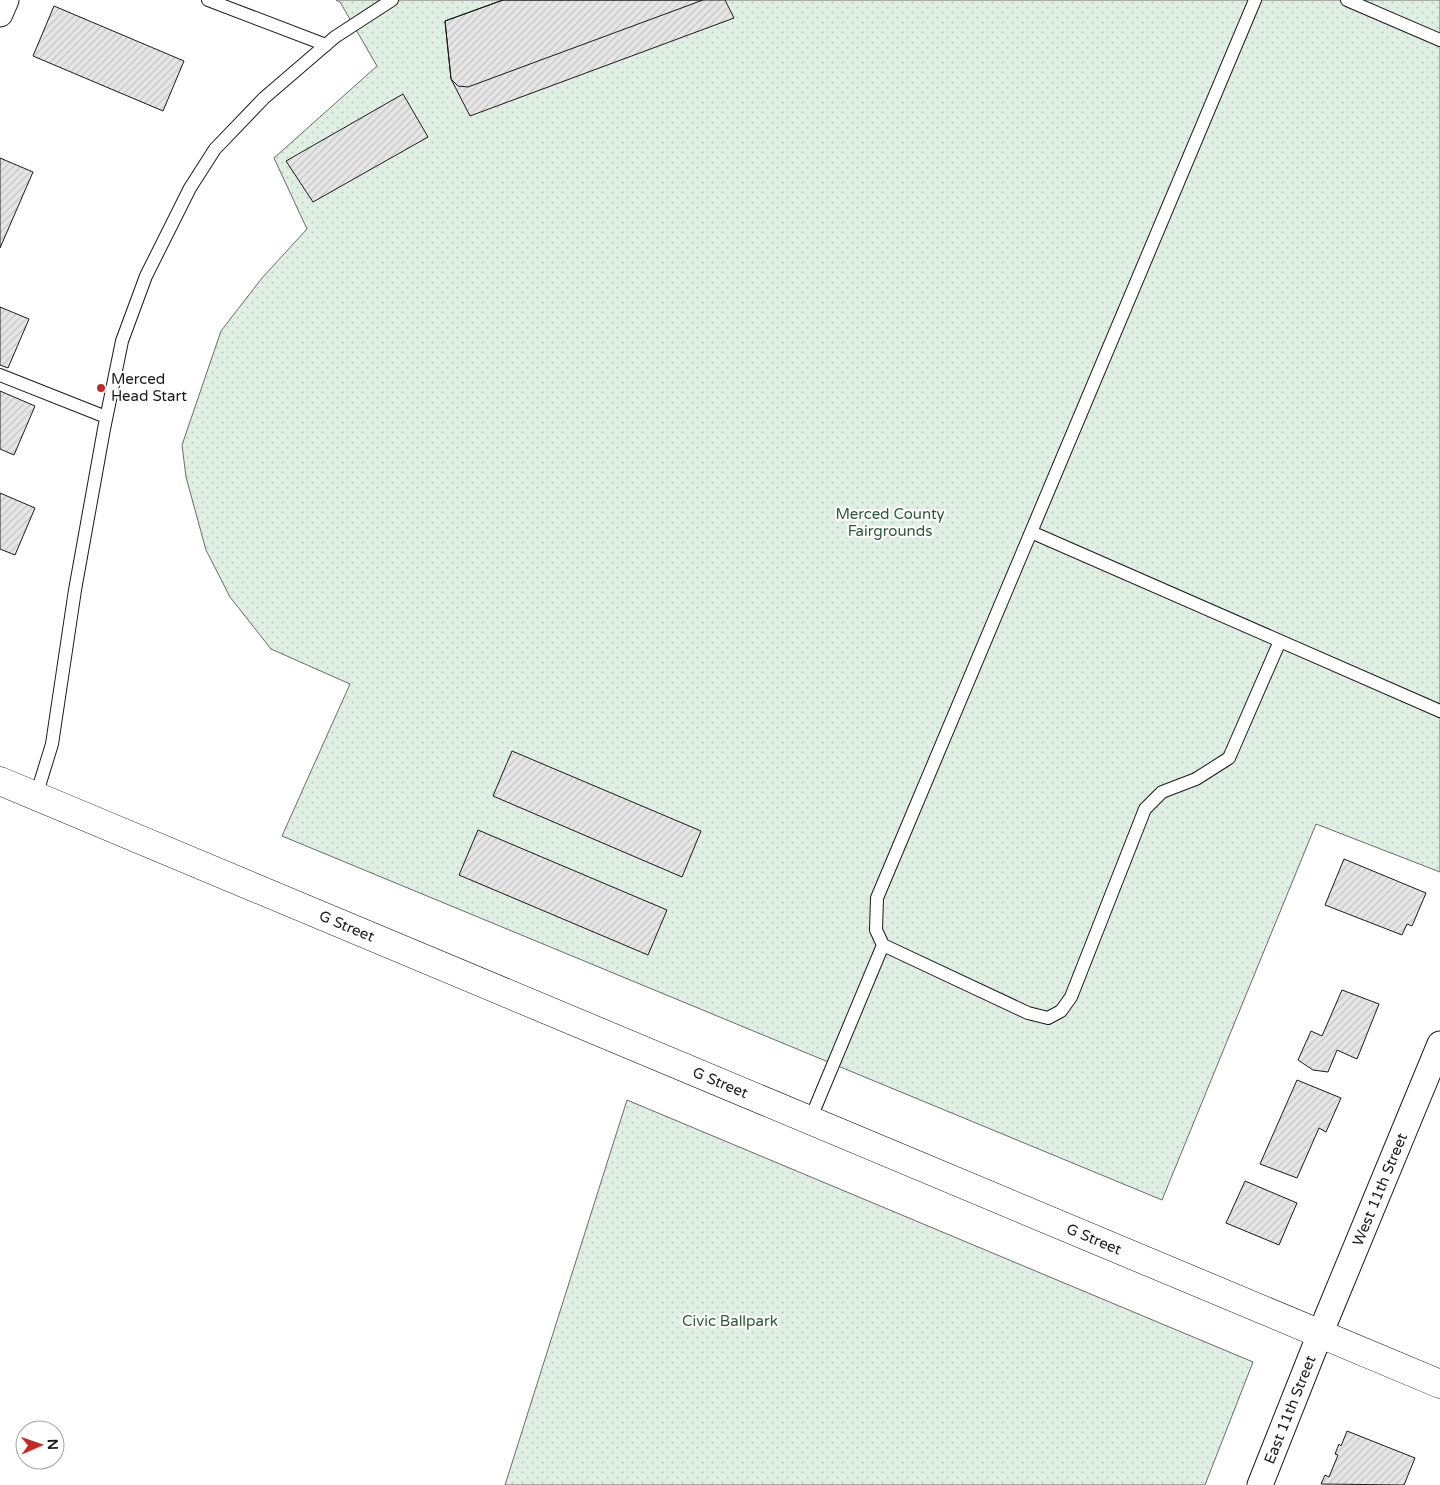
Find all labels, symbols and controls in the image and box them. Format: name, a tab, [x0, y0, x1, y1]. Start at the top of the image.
place label: Merced Head Start	[111, 370, 187, 405]
marker: Merced Head Start	[95, 382, 107, 394]
park label: Merced County Fairgrounds	[835, 505, 945, 540]
street label: G Street	[317, 907, 377, 946]
street label: G Street	[690, 1063, 751, 1102]
street label: West 11th Street	[1349, 1130, 1411, 1248]
street label: G Street	[1064, 1220, 1125, 1259]
park label: Civic Ballpark	[682, 1312, 778, 1330]
street label: East 11th Street	[1260, 1353, 1320, 1467]
north arrow	[15, 1420, 65, 1470]
text: N	[44, 1439, 61, 1450]

